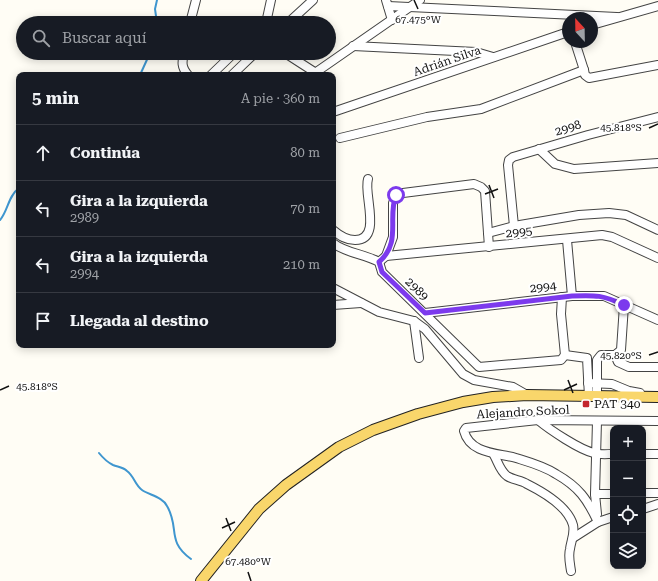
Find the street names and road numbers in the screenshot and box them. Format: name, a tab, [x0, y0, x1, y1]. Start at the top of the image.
street label: Adrián Silva	[411, 43, 483, 79]
street label: 2998	[553, 117, 583, 139]
street label: 2995	[505, 224, 533, 240]
street label: 2989	[402, 275, 432, 304]
street label: 2994	[529, 278, 557, 296]
street label: Alejandro Sokol	[476, 403, 570, 421]

